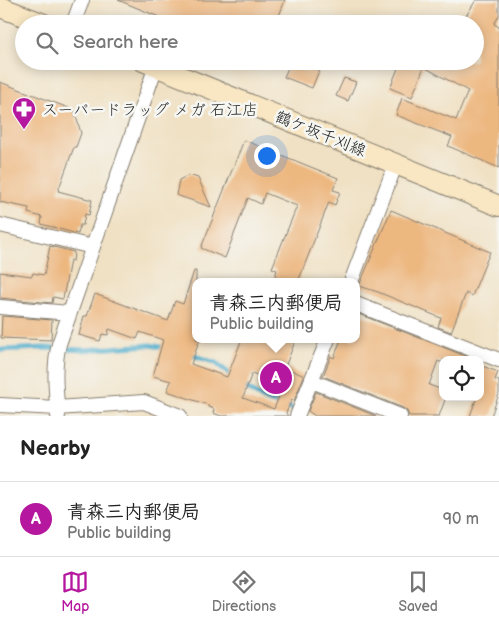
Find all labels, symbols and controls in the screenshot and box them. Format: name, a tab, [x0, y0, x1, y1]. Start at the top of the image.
search box	[15, 15, 484, 70]
icon: search	[33, 29, 61, 57]
text: Search here	[73, 31, 178, 54]
pharmacy icon: スーパードラッグ メガ 石江店	[11, 96, 37, 130]
place label: スーパードラッグ メガ 石江店	[42, 101, 258, 120]
street label: 鶴ケ坂千刈線	[272, 108, 369, 161]
your location	[254, 143, 280, 169]
popup	[192, 278, 360, 343]
text: 青森三内郵便局	[209, 292, 343, 315]
text: Public building	[209, 315, 314, 334]
map controls	[439, 356, 484, 401]
button: locate	[439, 356, 484, 401]
pin: A	[260, 359, 292, 397]
text: Nearby	[20, 436, 90, 461]
text: 青森三内郵便局	[67, 501, 200, 524]
text: A	[31, 510, 41, 529]
text: 90 m	[443, 510, 479, 529]
text: Public building	[67, 524, 171, 543]
tab: Map	[61, 568, 89, 615]
tab: Directions	[212, 568, 276, 615]
tab: Saved	[398, 568, 438, 615]

